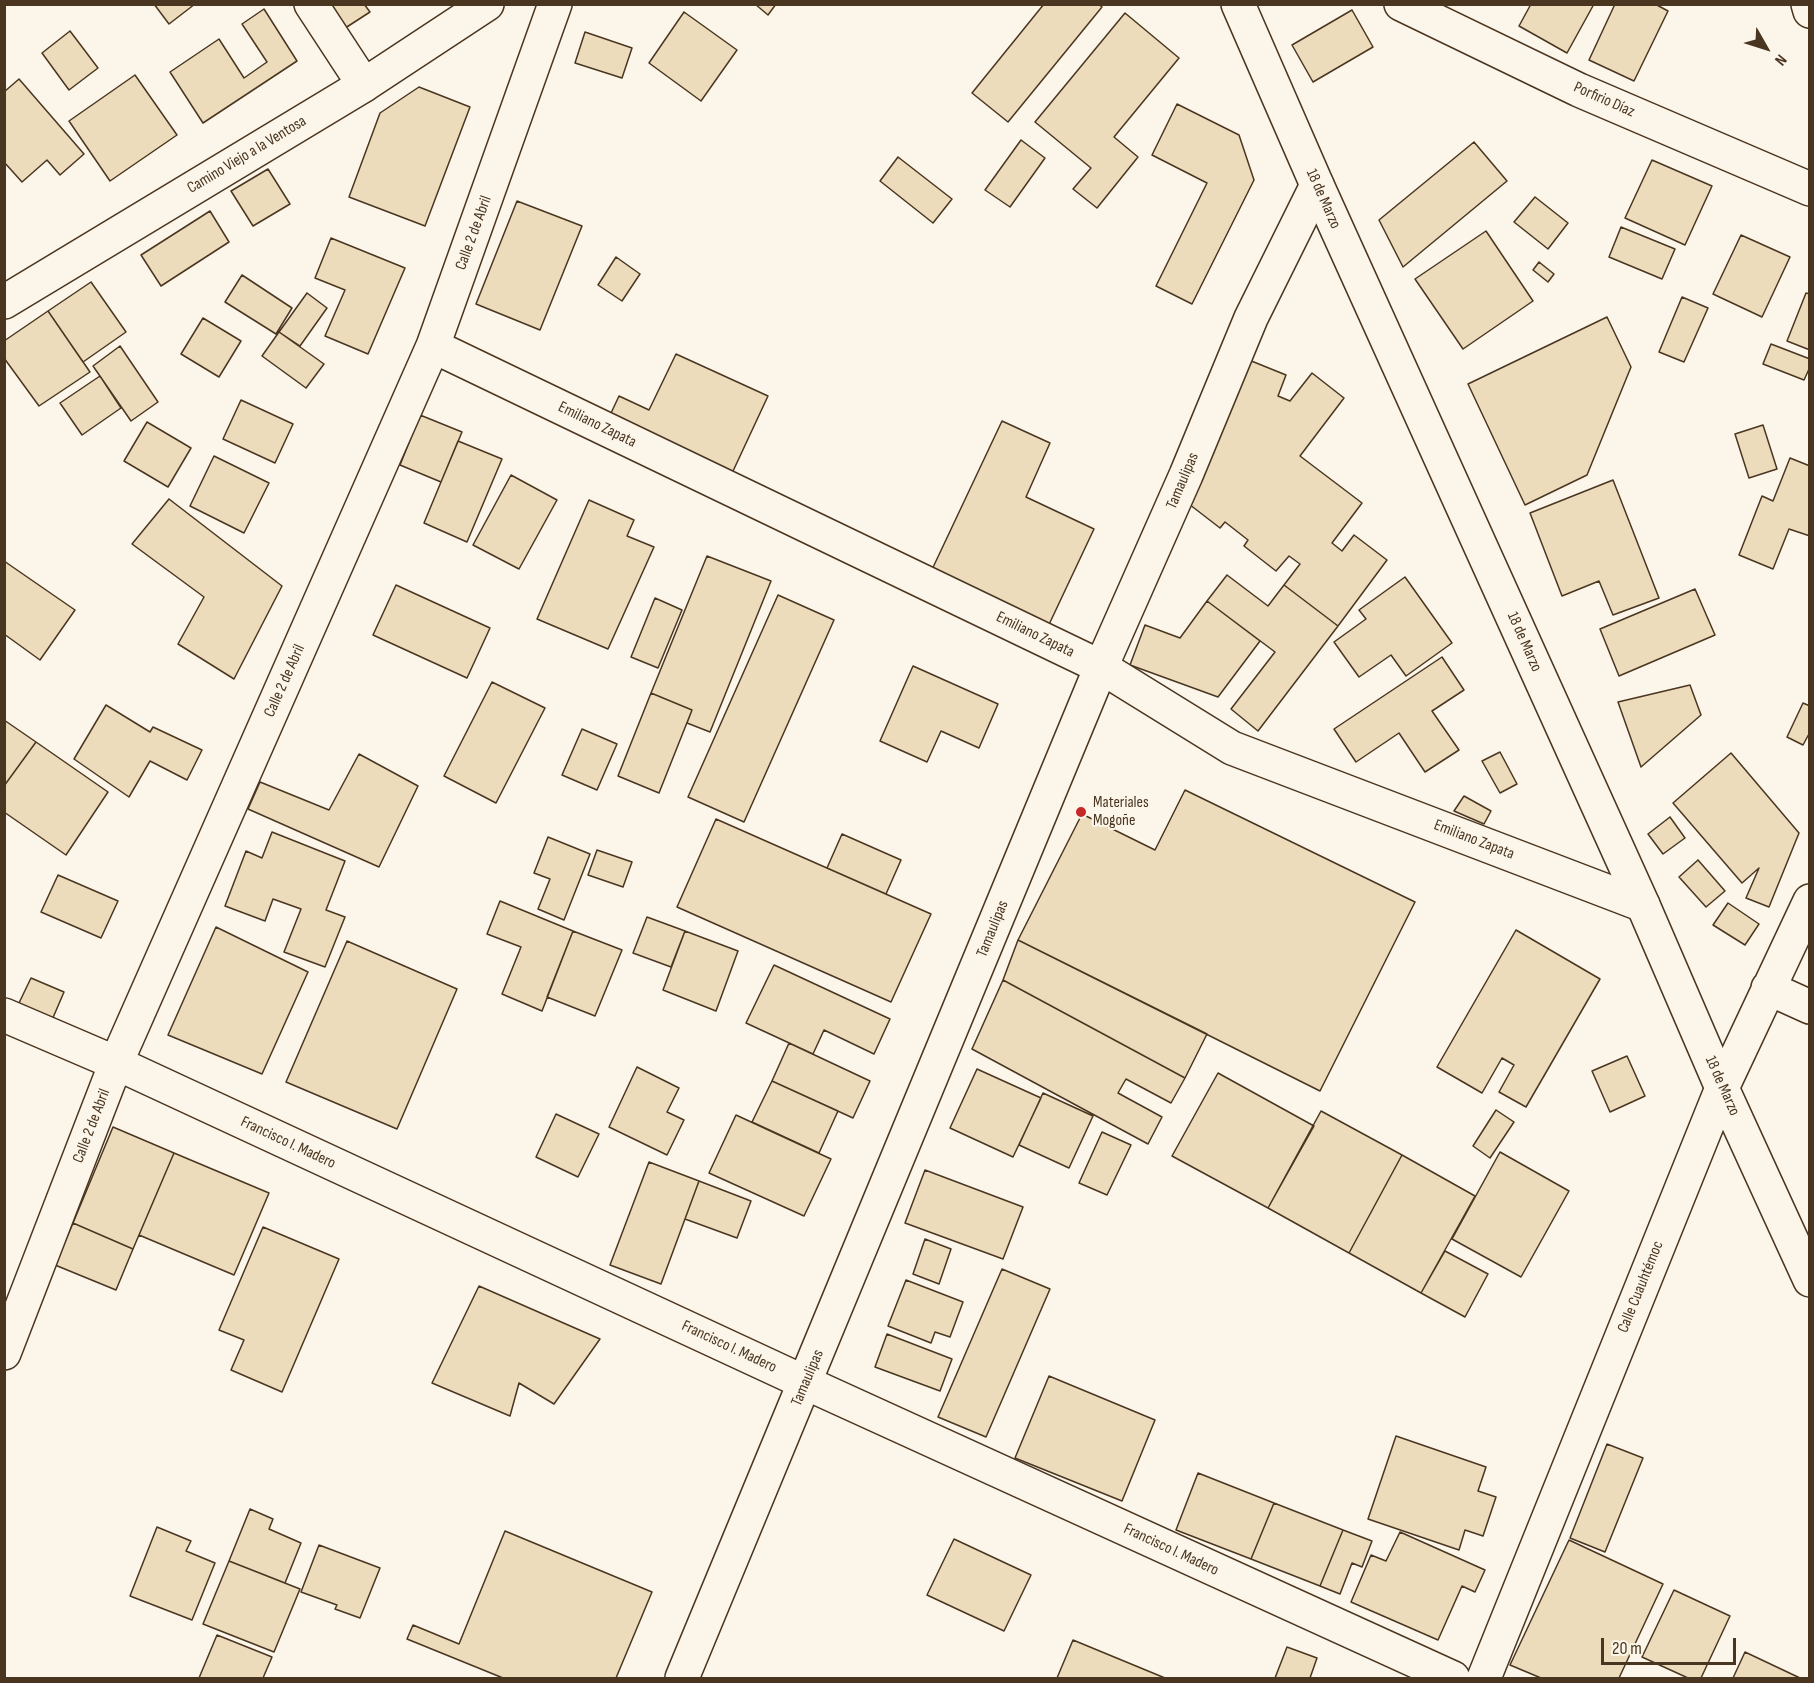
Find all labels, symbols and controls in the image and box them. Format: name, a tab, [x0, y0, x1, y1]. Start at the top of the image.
north arrow	[1736, 18, 1796, 78]
text: N	[1770, 50, 1790, 69]
street label: Porfirio Díaz	[1571, 78, 1637, 122]
street label: Camino Viejo a la Ventosa	[184, 112, 310, 198]
street label: 18 de Marzo	[1301, 166, 1345, 232]
street label: Calle 2 de Abril	[452, 193, 496, 273]
street label: Emiliano Zapata	[555, 398, 639, 452]
street label: Tamaulipas	[1163, 450, 1203, 512]
street label: Emiliano Zapata	[993, 608, 1077, 662]
street label: 18 de Marzo	[1502, 609, 1546, 675]
street label: Calle 2 de Abril	[260, 642, 310, 720]
place label: Materiales Mogoñe	[1093, 793, 1149, 831]
marker: Materiales Mogoñe	[1074, 805, 1088, 819]
street label: Emiliano Zapata	[1431, 816, 1517, 864]
street label: Tamaulipas	[973, 898, 1013, 960]
street label: 18 de Marzo	[1700, 1053, 1744, 1119]
street label: Calle 2 de Abril	[69, 1086, 115, 1166]
street label: Francisco I. Madero	[237, 1113, 339, 1173]
street label: Calle Cuauhtémoc	[1614, 1238, 1668, 1336]
street label: Francisco I. Madero	[678, 1317, 780, 1377]
street label: Tamaulipas	[788, 1347, 828, 1409]
street label: Francisco I. Madero	[1120, 1520, 1222, 1580]
scale bar	[1604, 1626, 1739, 1664]
text: 20 m	[1612, 1638, 1642, 1659]

